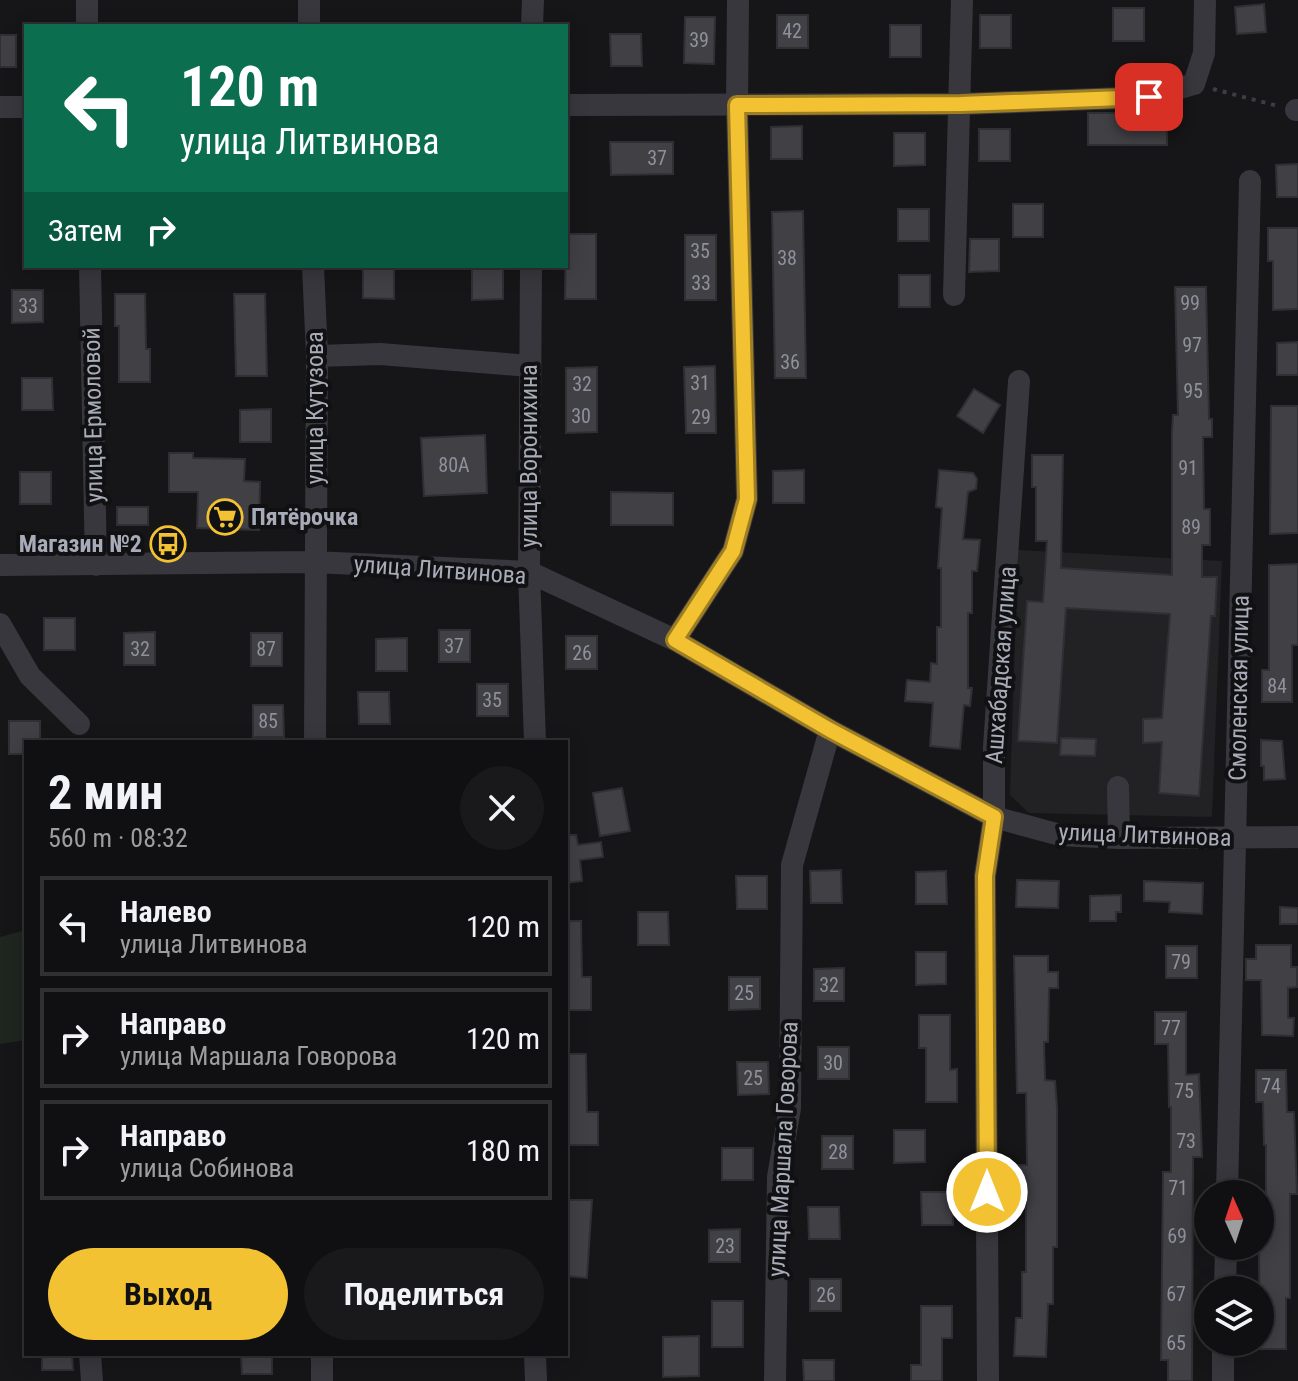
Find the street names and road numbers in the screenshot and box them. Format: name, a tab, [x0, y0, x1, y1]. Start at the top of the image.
street label: улица Ермоловой	[77, 327, 109, 503]
street label: улица Кутузова	[301, 331, 329, 485]
street label: улица Воронихина	[515, 364, 543, 548]
street label: улица Литвинова	[353, 550, 527, 590]
street label: Ашхабадская улица	[980, 565, 1022, 765]
street label: Смоленская улица	[1223, 595, 1255, 781]
street label: улица Литвинова	[1058, 818, 1232, 852]
street label: улица Маршала Говорова	[762, 1021, 804, 1277]

